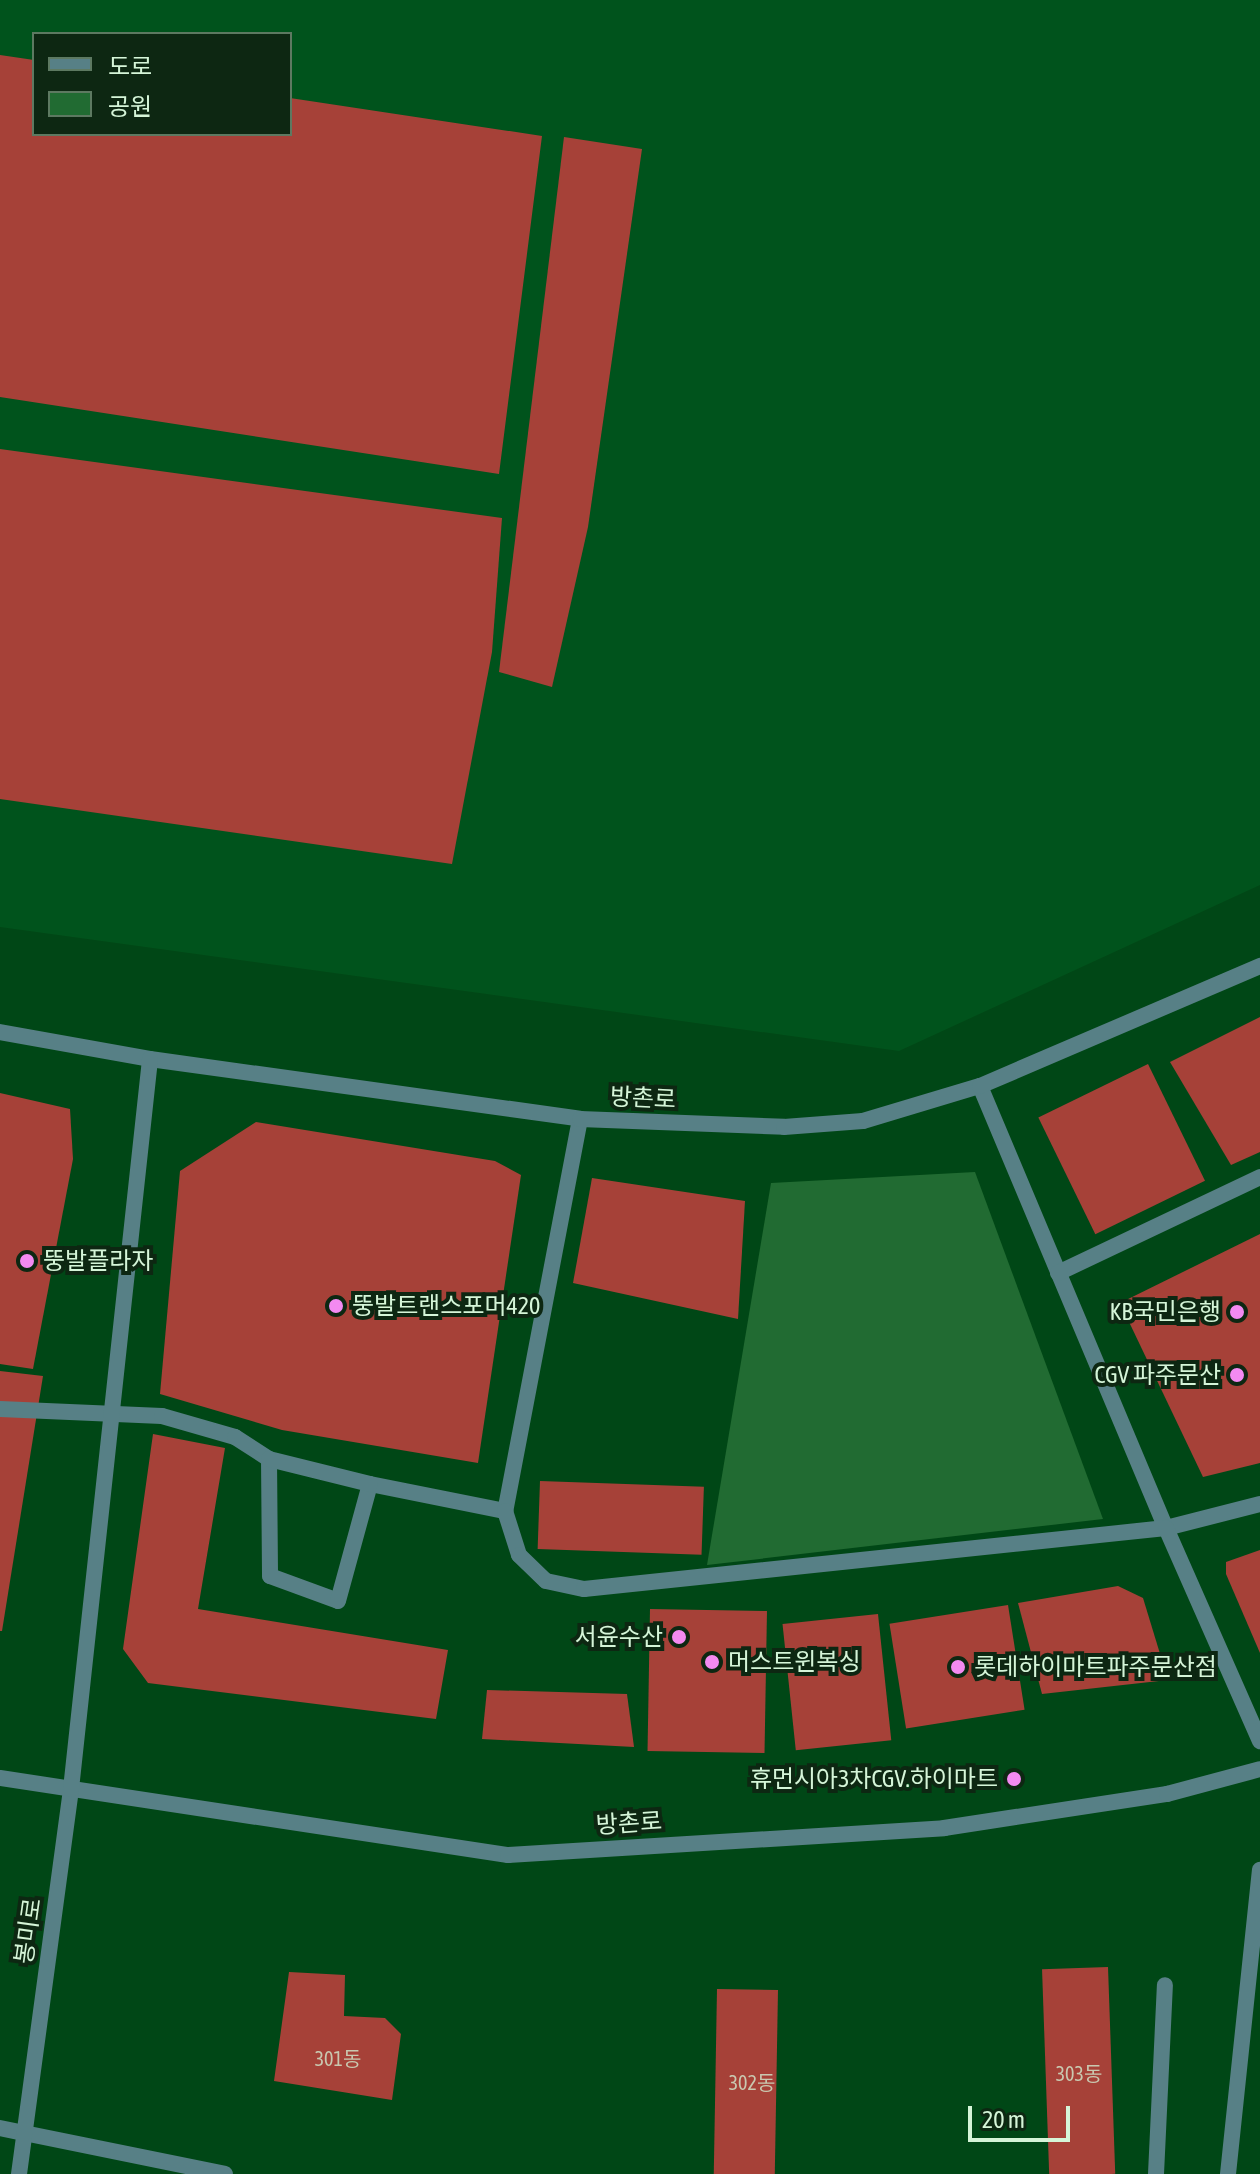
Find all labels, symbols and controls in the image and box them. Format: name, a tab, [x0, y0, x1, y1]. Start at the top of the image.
legend	[32, 32, 292, 136]
text: 도로	[108, 53, 152, 80]
text: 공원	[108, 93, 152, 120]
street label: 방촌로	[609, 1082, 677, 1114]
place label: 뚱발플라자	[43, 1247, 153, 1275]
marker: 뚱발플라자	[18, 1252, 36, 1270]
place label: 뚱발트랜스포머420	[352, 1292, 540, 1320]
marker: 뚱발트랜스포머420	[327, 1297, 345, 1315]
place label: KB국민은행	[1110, 1298, 1221, 1326]
marker: KB국민은행	[1228, 1303, 1246, 1321]
place label: CGV 파주문산	[1095, 1361, 1221, 1389]
marker: CGV 파주문산	[1228, 1366, 1246, 1384]
place label: 서윤수산	[575, 1623, 663, 1651]
marker: 서윤수산	[670, 1628, 688, 1646]
place label: 머스트윈복싱	[728, 1648, 860, 1676]
marker: 머스트윈복싱	[703, 1653, 721, 1671]
place label: 롯데하이마트파주문산점	[974, 1653, 1217, 1681]
marker: 롯데하이마트파주문산점	[949, 1658, 967, 1676]
place label: 휴먼시아3차CGV.하이마트	[750, 1765, 998, 1793]
marker: 휴먼시아3차CGV.하이마트	[1005, 1770, 1023, 1788]
street label: 방촌로	[595, 1806, 663, 1840]
street label: 봉미로	[9, 1896, 47, 1966]
house number: 301동	[315, 2046, 361, 2070]
house number: 303동	[1056, 2061, 1102, 2085]
house number: 302동	[729, 2070, 775, 2094]
scale bar	[972, 2090, 1074, 2140]
text: 20 m	[982, 2106, 1025, 2133]

